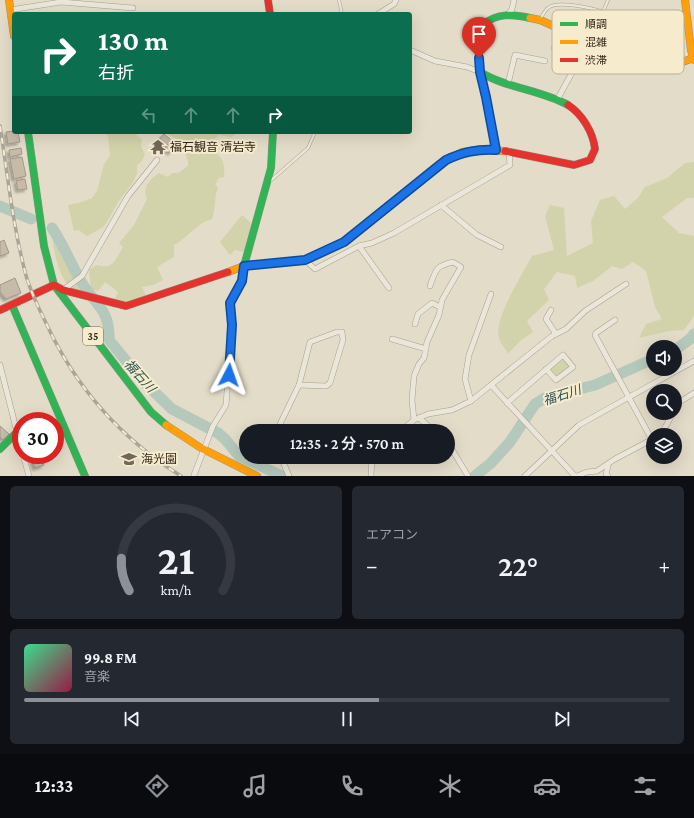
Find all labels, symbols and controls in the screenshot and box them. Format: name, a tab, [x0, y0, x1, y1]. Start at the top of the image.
legend	[552, 10, 684, 74]
pin	[462, 17, 496, 58]
text: 順調	[585, 18, 607, 30]
icon: arrive	[468, 23, 490, 45]
text: 130 m	[98, 25, 168, 56]
icon: right	[32, 28, 84, 80]
text: 混雑	[585, 36, 607, 48]
text: 渋滞	[585, 54, 607, 66]
text: 右折	[98, 63, 134, 83]
icon: left	[138, 104, 160, 126]
icon: ahead	[180, 104, 202, 126]
icon: ahead	[222, 104, 244, 126]
icon: right	[264, 104, 286, 126]
temple icon: 福石観音 清岩寺	[149, 138, 167, 156]
place label: 福石観音 清岩寺	[170, 140, 256, 154]
road number: 35	[83, 327, 103, 345]
map controls	[646, 340, 682, 464]
button: sound	[646, 340, 682, 376]
position arrow	[208, 354, 250, 396]
water label: 福石川	[121, 356, 160, 397]
water label: 福石川	[541, 381, 585, 408]
button: search	[646, 384, 682, 420]
speed limit sign: 30	[12, 412, 64, 464]
button: layers	[646, 428, 682, 464]
text: 12:35 · 2 分 · 570 m	[290, 436, 404, 452]
school or university icon: 海光園	[120, 450, 138, 468]
place label: 海光園	[141, 452, 177, 466]
text: エアコン	[366, 527, 418, 542]
text: 21	[158, 536, 194, 582]
text: 22°	[498, 549, 538, 582]
text: −	[366, 553, 378, 578]
text: +	[658, 553, 670, 578]
text: km/h	[161, 581, 192, 597]
text: 99.8 FM	[84, 650, 137, 666]
text: 音楽	[84, 669, 110, 684]
icon: previous	[121, 708, 143, 730]
icon: pause	[336, 708, 358, 730]
icon: next	[551, 708, 573, 730]
icon: directions	[143, 772, 171, 800]
icon: music	[241, 772, 269, 800]
icon: phone	[338, 772, 366, 800]
icon: climate	[436, 772, 464, 800]
icon: car	[533, 772, 561, 800]
icon: filters	[631, 772, 659, 800]
text: 12:33	[35, 776, 73, 796]

